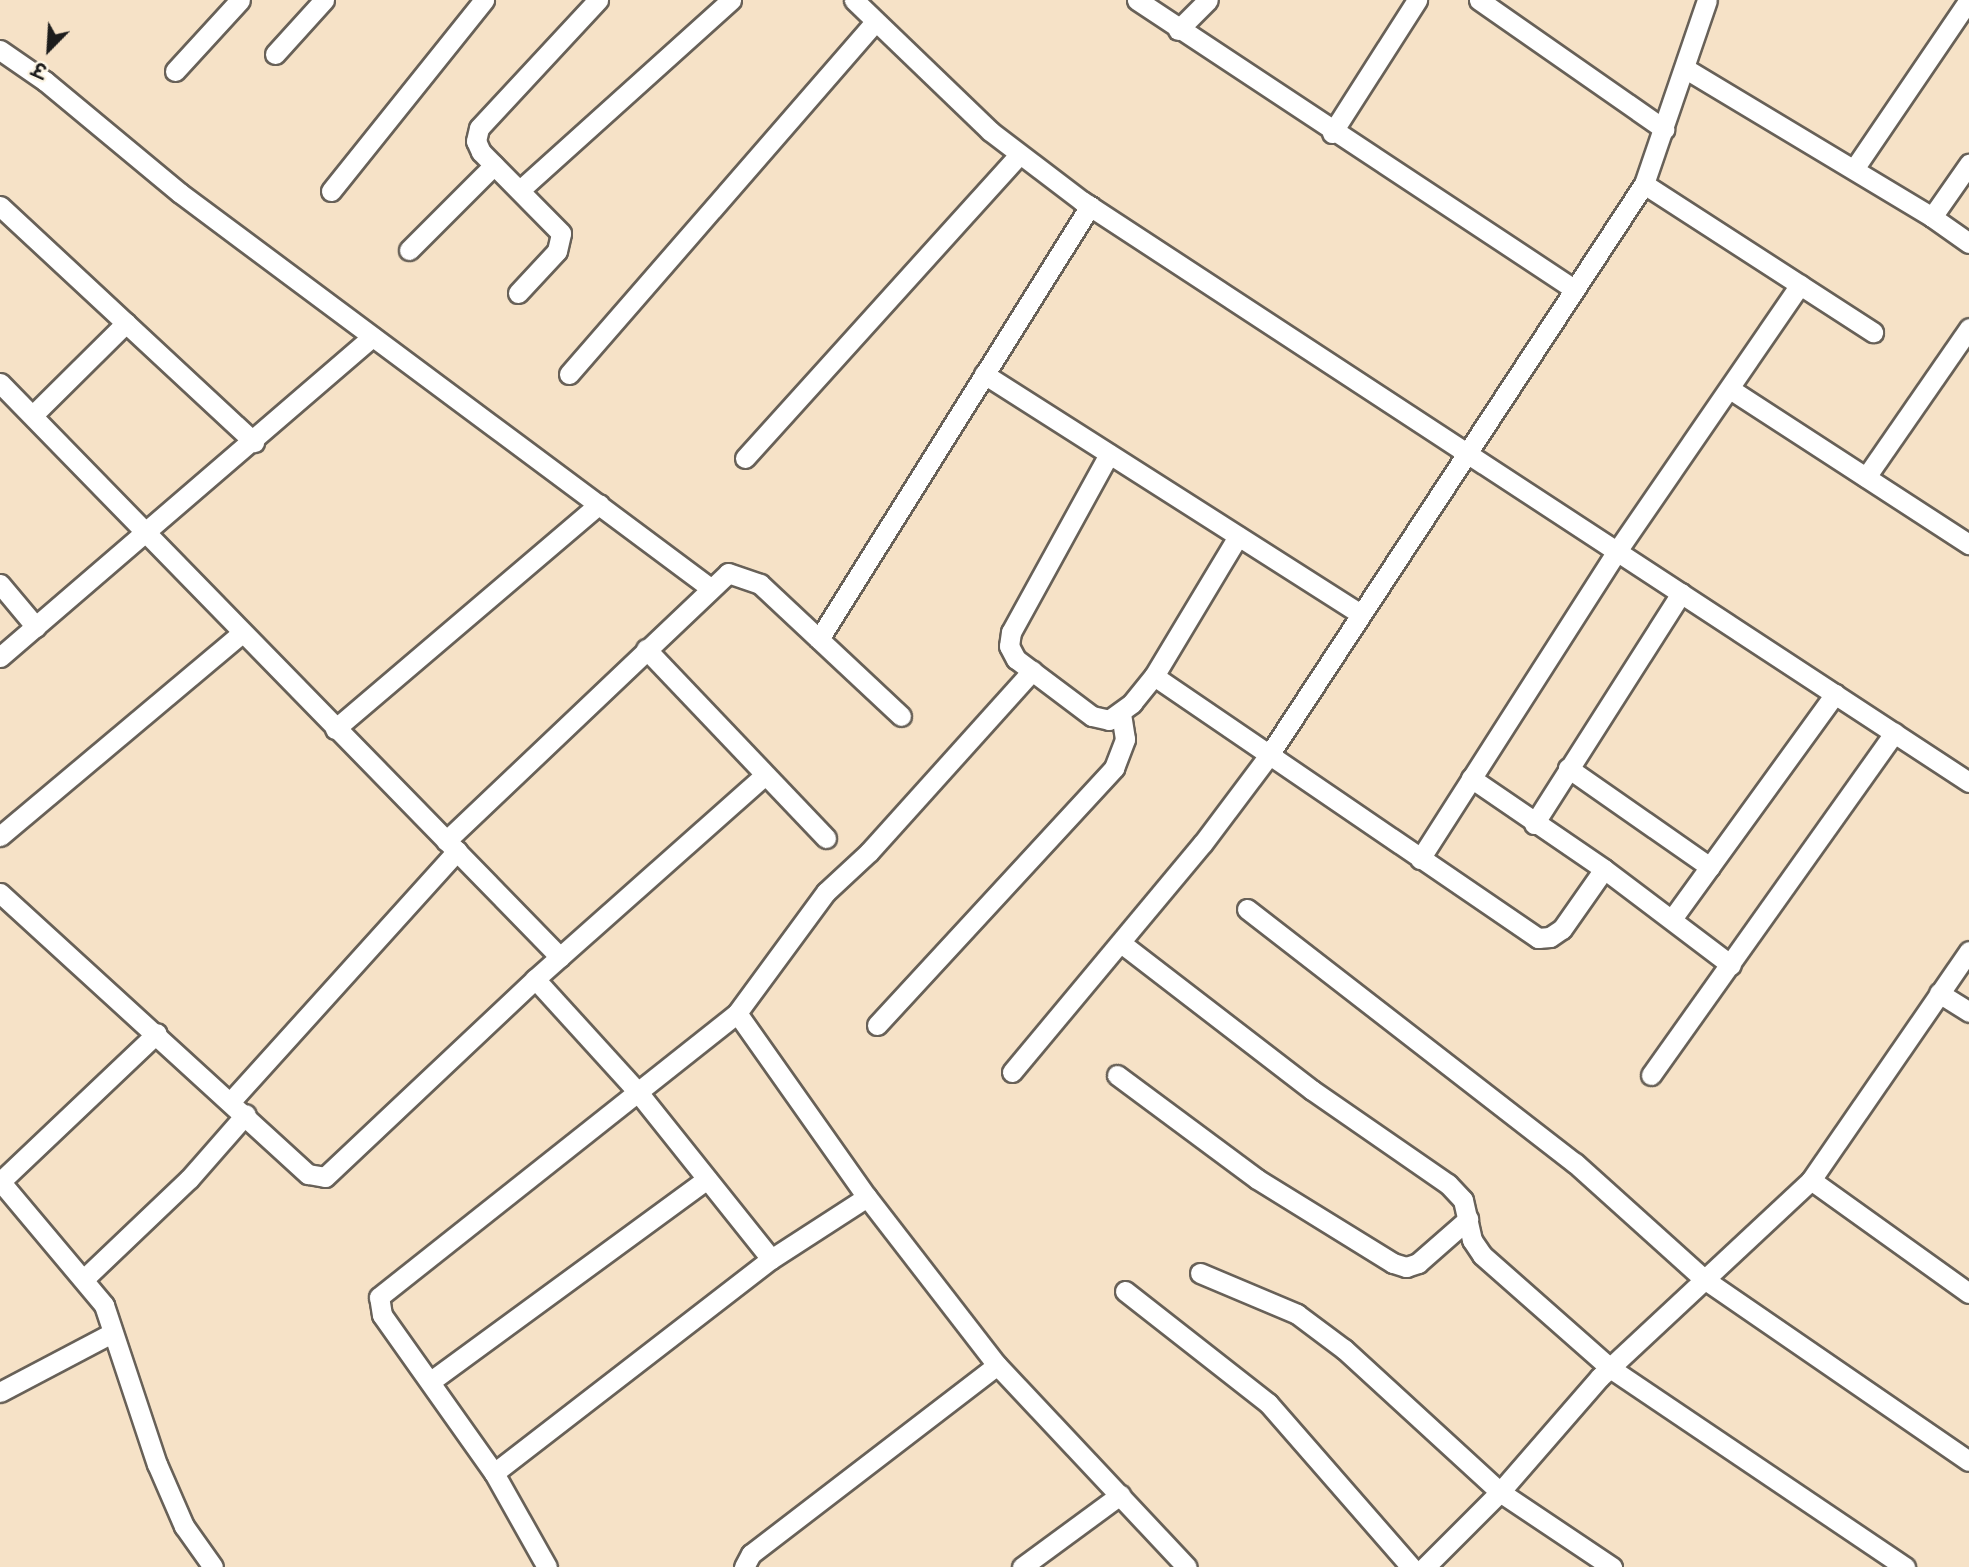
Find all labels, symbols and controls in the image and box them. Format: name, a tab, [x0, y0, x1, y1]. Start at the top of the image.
north arrow	[14, 14, 84, 84]
text: उ	[29, 54, 52, 84]

